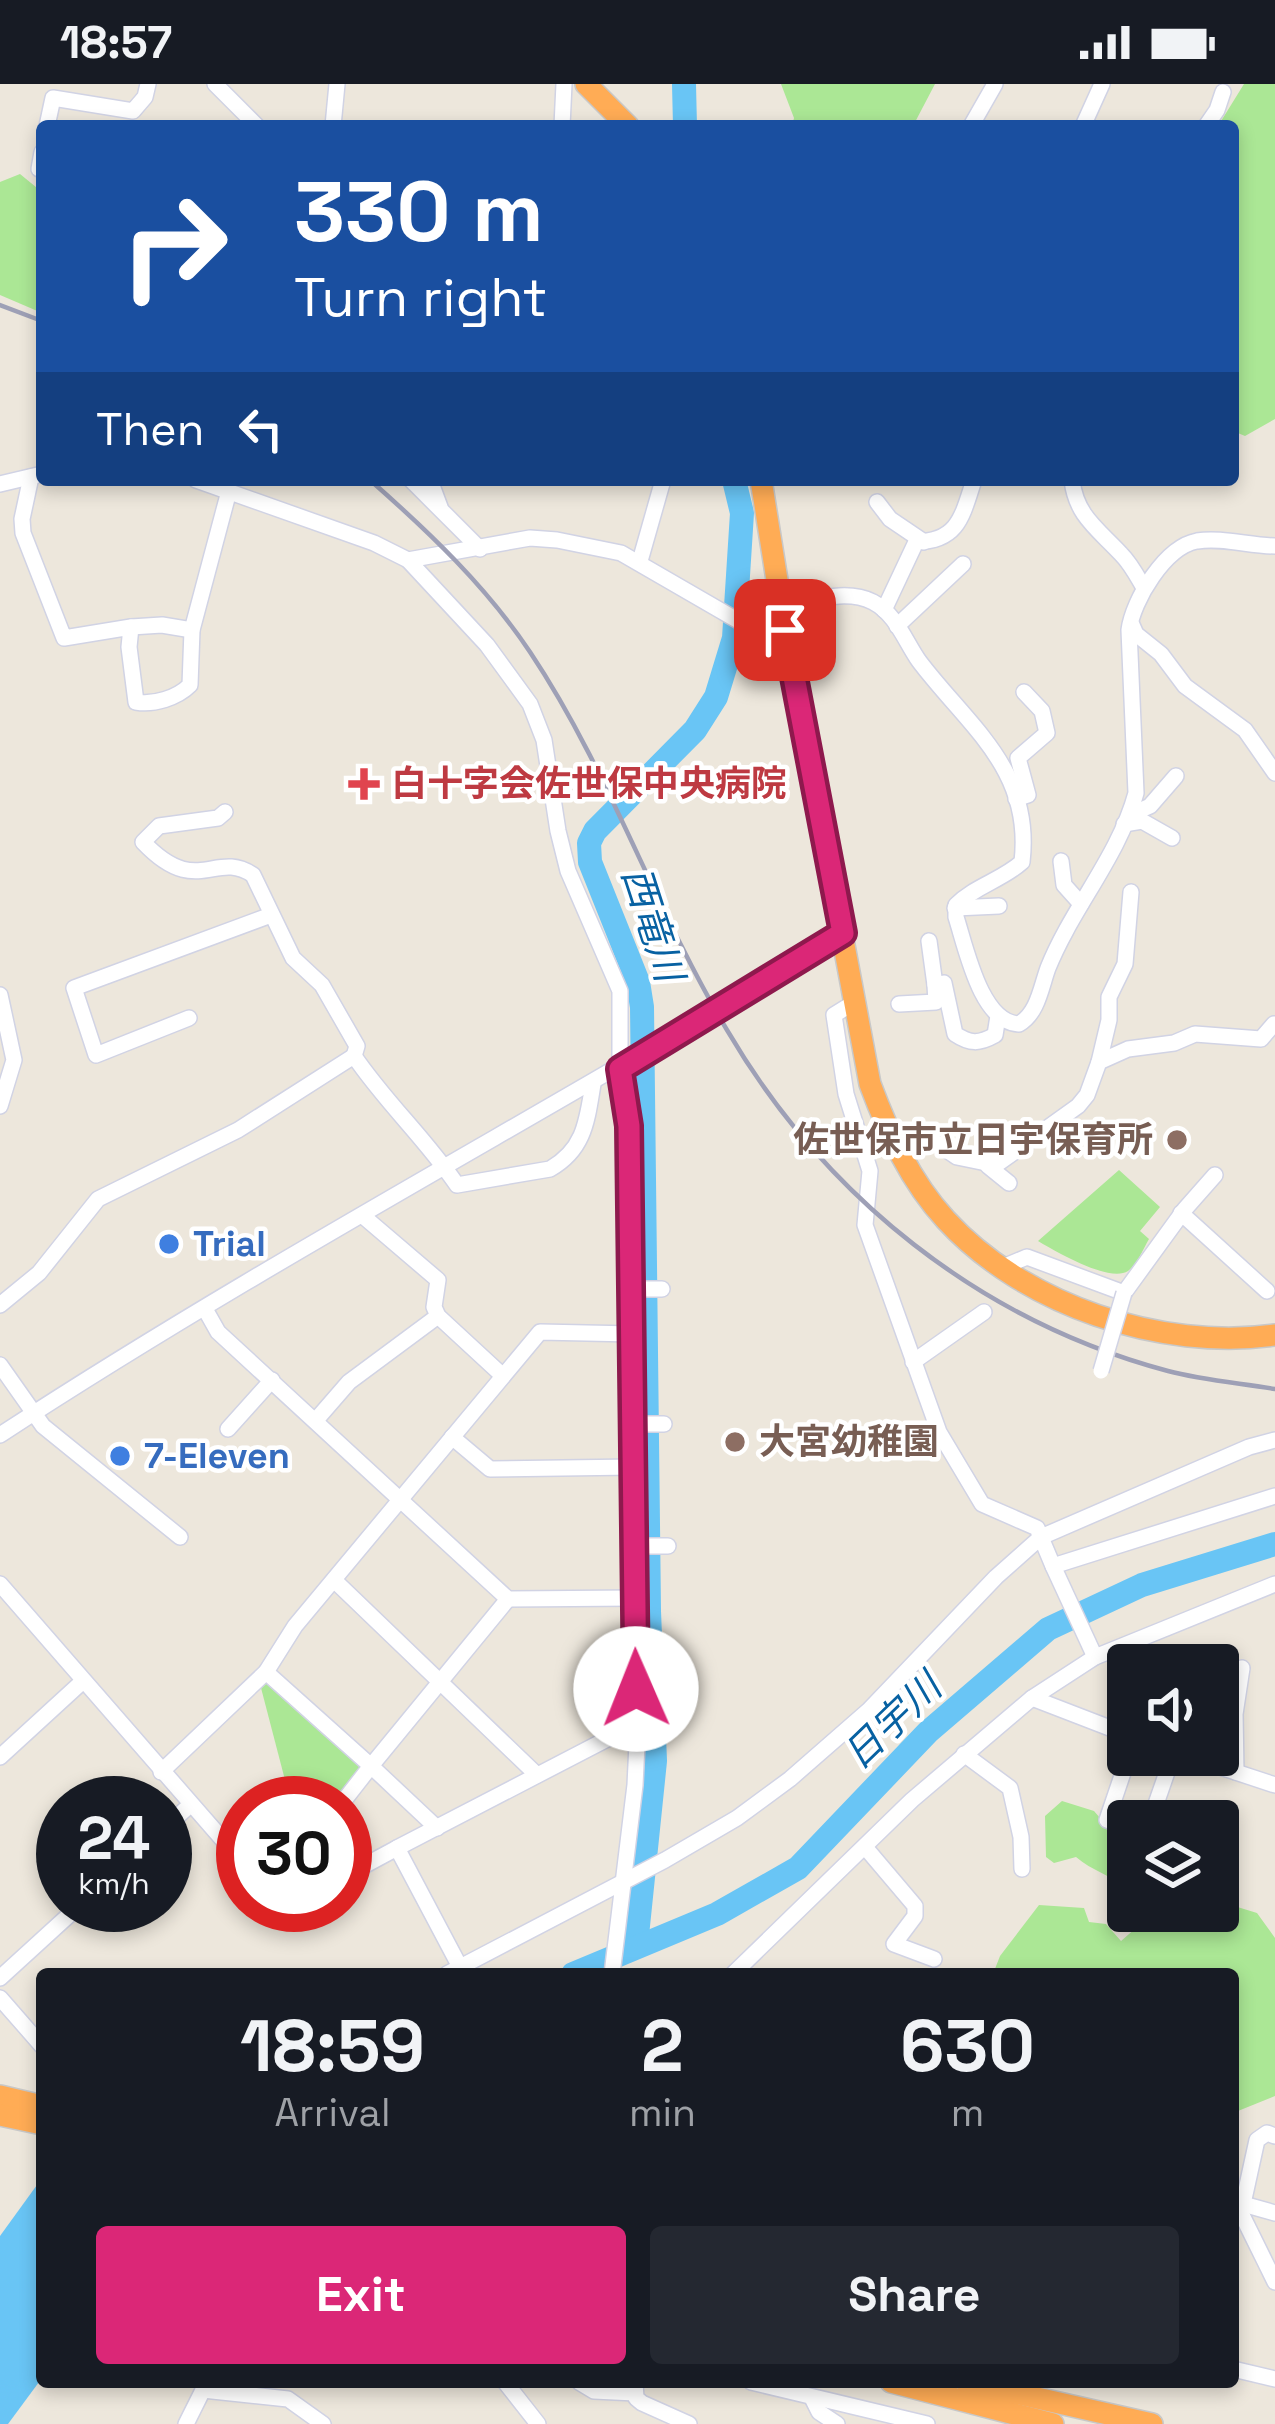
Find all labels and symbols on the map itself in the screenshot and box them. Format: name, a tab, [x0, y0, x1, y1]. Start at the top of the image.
pin	[734, 579, 836, 681]
place label: 白十字会佐世保中央病院	[391, 761, 787, 807]
marker: 白十字会佐世保中央病院	[348, 768, 380, 800]
water label: 西竜川	[612, 861, 696, 991]
place label: 佐世保市立日宇保育所	[793, 1117, 1153, 1163]
marker: 佐世保市立日宇保育所	[1164, 1127, 1190, 1153]
place label: Trial	[193, 1221, 266, 1267]
marker: Trial	[156, 1231, 182, 1257]
place label: 大宮幼稚園	[759, 1419, 939, 1465]
marker: 大宮幼稚園	[722, 1429, 748, 1455]
place label: 7-Eleven	[144, 1433, 290, 1479]
marker: 7-Eleven	[107, 1443, 133, 1469]
position arrow	[573, 1626, 699, 1752]
water label: 日宇川	[833, 1660, 954, 1779]
speed limit sign: 30	[216, 1776, 372, 1932]

